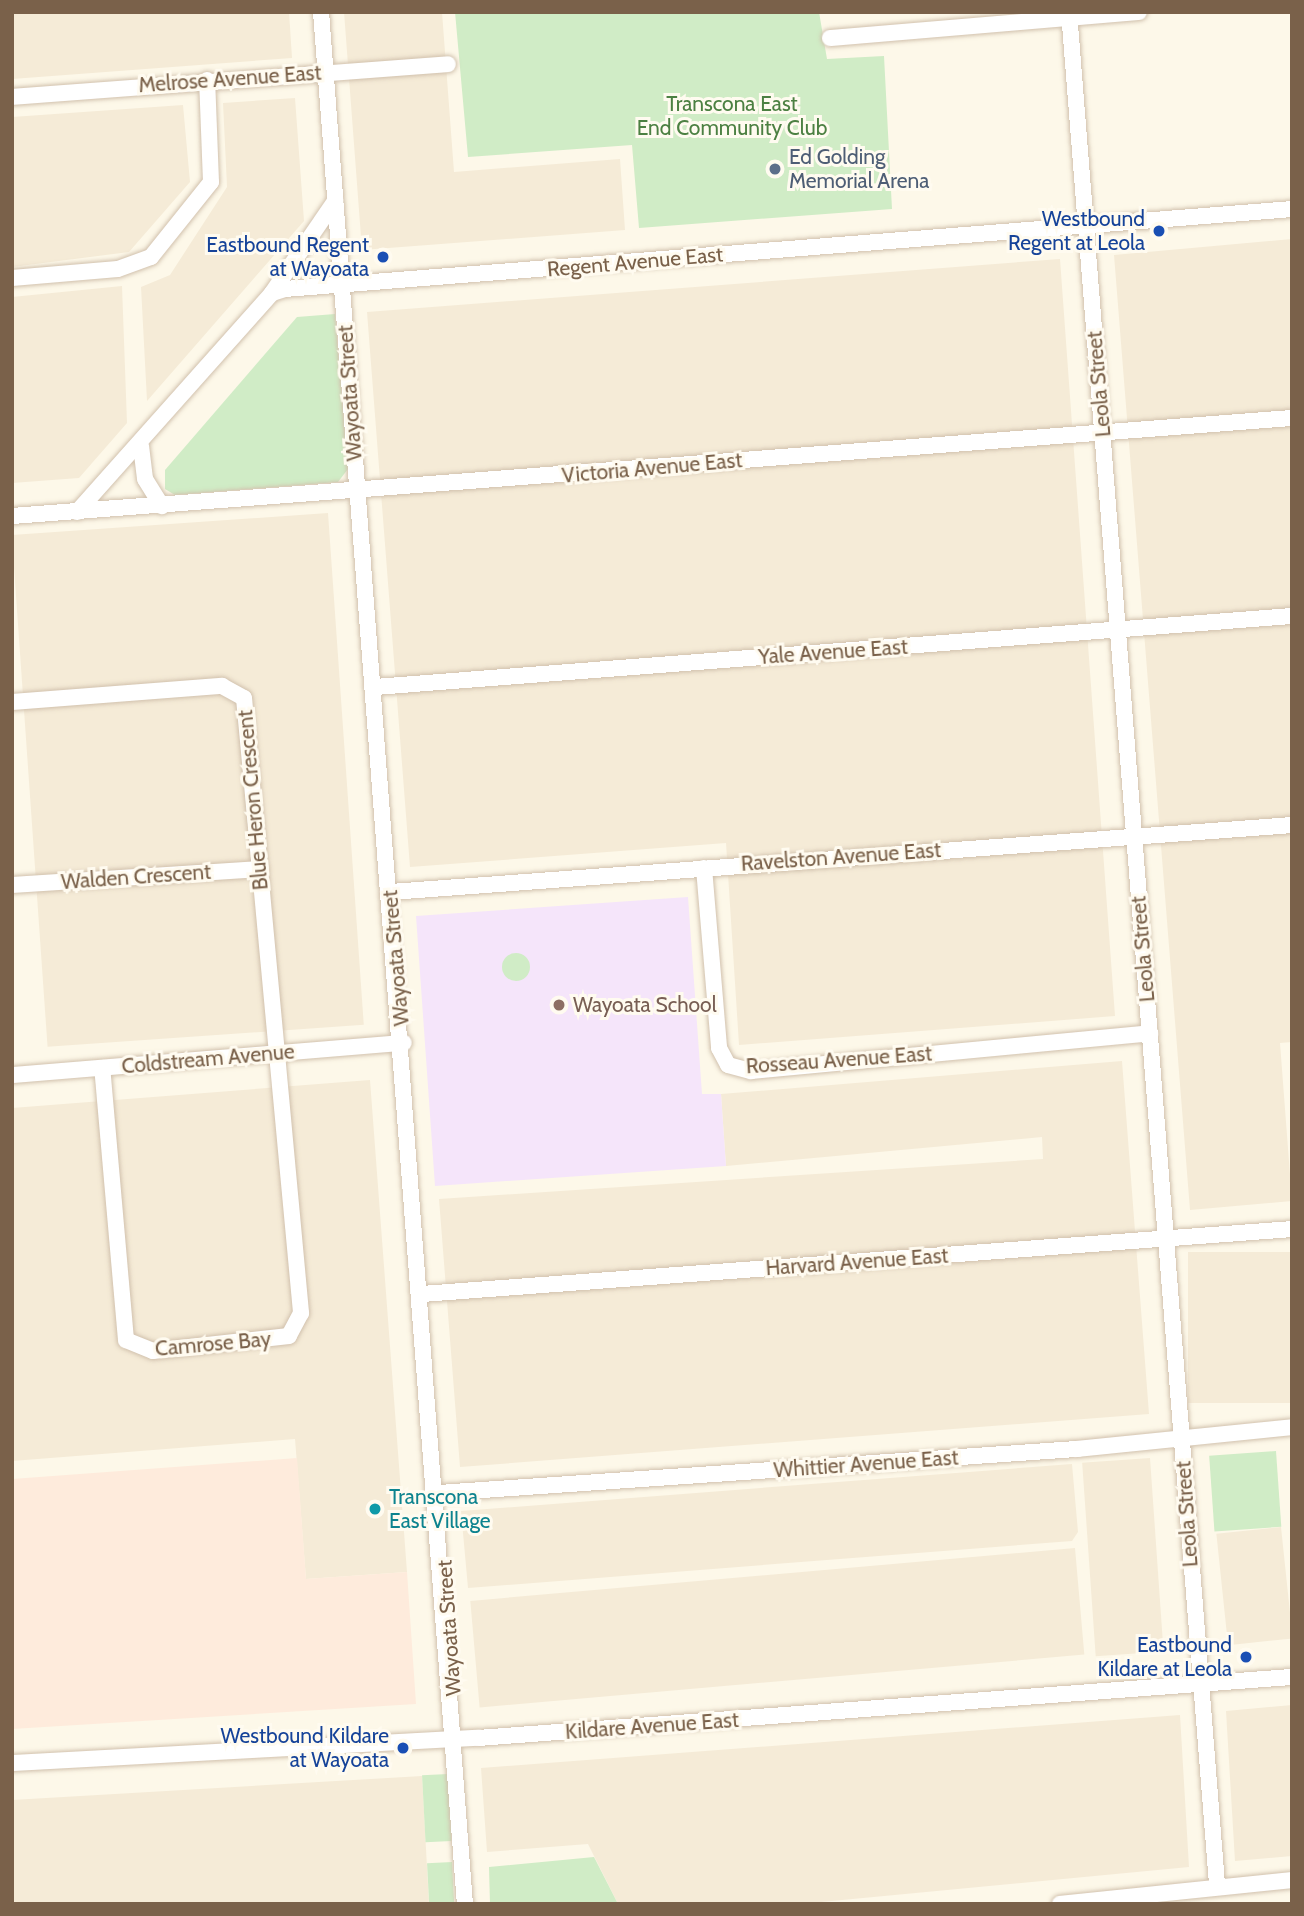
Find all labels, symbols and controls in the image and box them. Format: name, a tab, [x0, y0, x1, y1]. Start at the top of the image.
street label: Melrose Avenue East	[138, 60, 322, 98]
park label: Transcona East End Community Club	[637, 91, 827, 141]
place label: Ed Golding Memorial Arena	[789, 144, 929, 194]
marker: Ed Golding Memorial Arena	[767, 161, 783, 177]
place label: Westbound Regent at Leola	[1008, 206, 1145, 256]
marker: Westbound Regent at Leola	[1151, 223, 1167, 239]
place label: Eastbound Regent at Wayoata	[206, 232, 369, 282]
street label: Regent Avenue East	[546, 242, 724, 282]
marker: Eastbound Regent at Wayoata	[375, 249, 391, 265]
street label: Wayoata Street	[333, 324, 367, 462]
street label: Leola Street	[1082, 330, 1116, 438]
street label: Victoria Avenue East	[561, 448, 743, 488]
street label: Yale Avenue East	[757, 634, 909, 670]
street label: Blue Heron Crescent	[233, 709, 273, 891]
street label: Ravelston Avenue East	[740, 837, 942, 877]
street label: Walden Crescent	[60, 859, 212, 895]
street label: Wayoata Street	[378, 889, 414, 1027]
street label: Leola Street	[1126, 895, 1160, 1003]
place label: Wayoata School	[573, 992, 717, 1018]
marker: Wayoata School	[551, 997, 567, 1013]
street label: Coldstream Avenue	[121, 1039, 295, 1079]
street label: Rosseau Avenue East	[745, 1041, 933, 1079]
street label: Harvard Avenue East	[765, 1243, 949, 1281]
street label: Camrose Bay	[154, 1326, 272, 1362]
street label: Whittier Avenue East	[773, 1445, 959, 1483]
street label: Leola Street	[1171, 1460, 1203, 1568]
place label: Transcona East Village	[389, 1484, 491, 1534]
marker: Transcona East Village	[367, 1501, 383, 1517]
street label: Wayoata Street	[432, 1559, 466, 1697]
place label: Eastbound Kildare at Leola	[1097, 1632, 1232, 1682]
marker: Eastbound Kildare at Leola	[1238, 1649, 1254, 1665]
street label: Kildare Avenue East	[564, 1707, 740, 1745]
place label: Westbound Kildare at Wayoata	[221, 1723, 389, 1773]
marker: Westbound Kildare at Wayoata	[395, 1740, 411, 1756]

